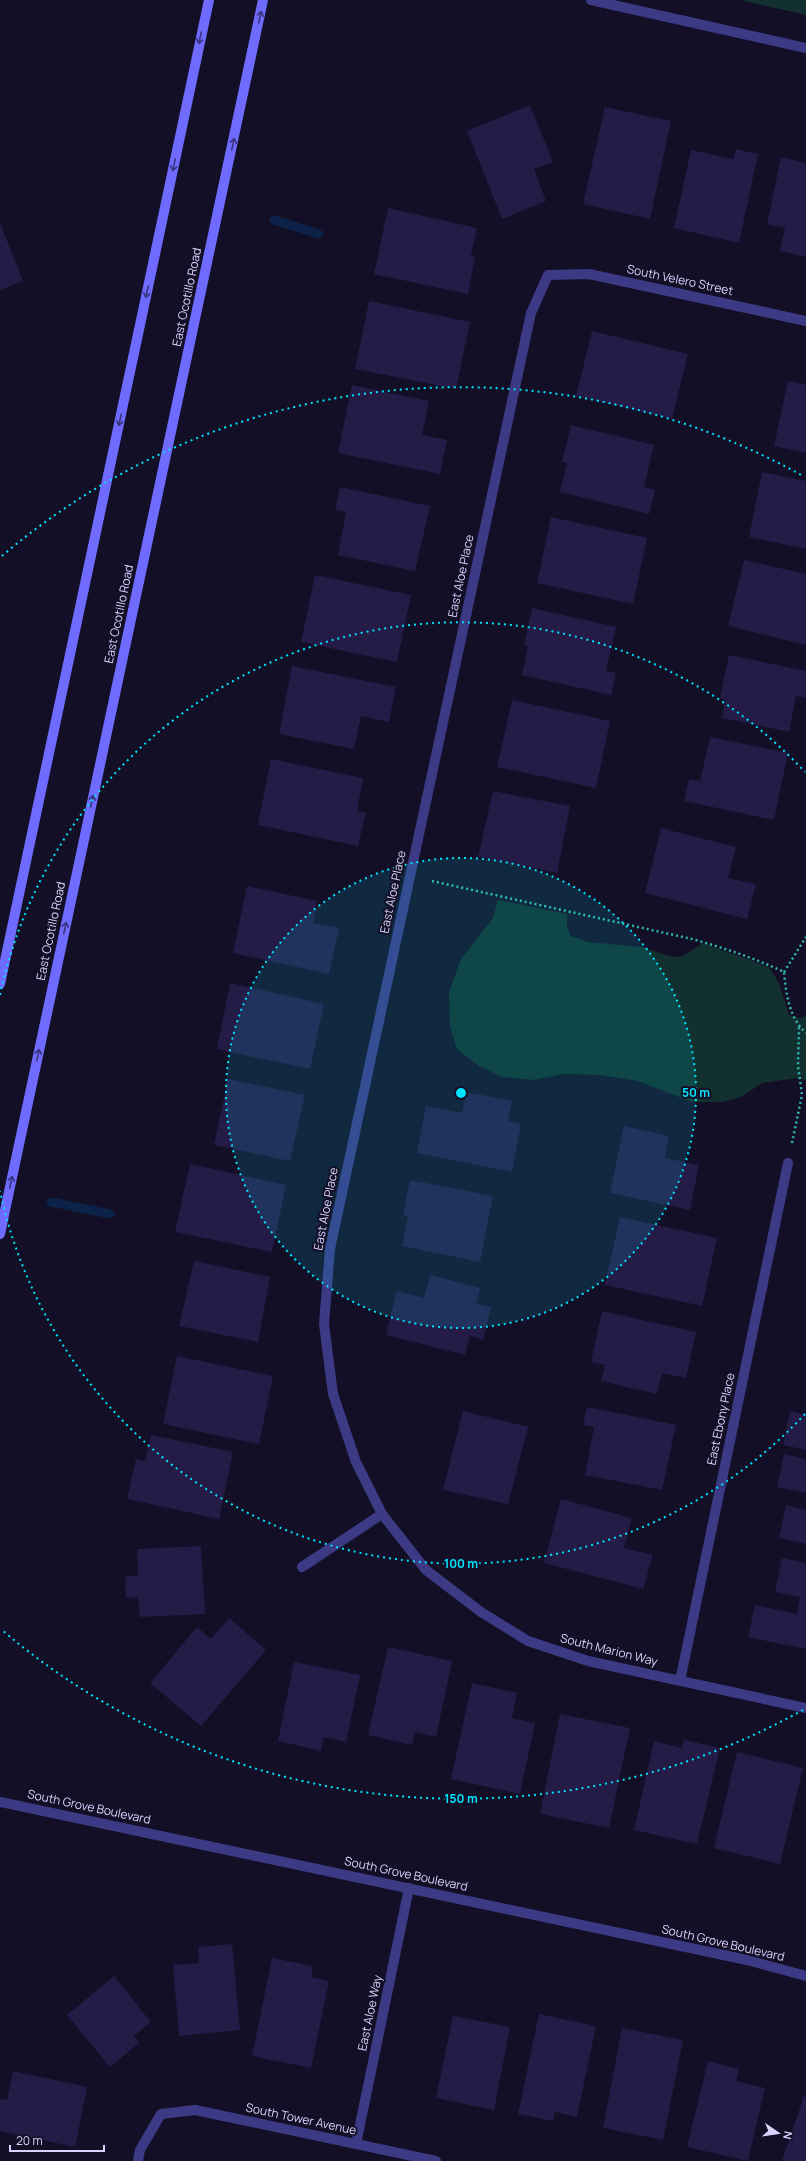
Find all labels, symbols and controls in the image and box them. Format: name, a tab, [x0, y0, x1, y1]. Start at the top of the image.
one-way arrow	[256, 11, 264, 24]
one-way arrow	[196, 31, 204, 44]
one-way arrow	[229, 138, 237, 151]
one-way arrow	[169, 158, 177, 171]
street label: East Ocotillo Road	[168, 246, 205, 348]
street label: South Velero Street	[625, 260, 735, 299]
one-way arrow	[142, 286, 150, 299]
one-way arrow	[115, 413, 123, 426]
street label: East Aloe Place	[443, 533, 478, 619]
street label: East Ocotillo Road	[100, 563, 137, 665]
one-way arrow	[89, 794, 97, 807]
street label: East Aloe Place	[375, 849, 410, 935]
street label: East Ocotillo Road	[32, 880, 69, 982]
one-way arrow	[62, 922, 70, 935]
one-way arrow	[35, 1049, 43, 1062]
text: 50 m	[682, 1084, 710, 1101]
centre of rings	[454, 1086, 468, 1100]
street label: East Aloe Place	[309, 1166, 342, 1252]
one-way arrow	[8, 1176, 16, 1189]
street label: East Ebony Place	[702, 1371, 739, 1467]
text: 100 m	[444, 1555, 478, 1572]
street label: South Marion Way	[559, 1629, 660, 1670]
street label: South Grove Boulevard	[26, 1785, 152, 1828]
text: 150 m	[444, 1790, 478, 1807]
street label: South Grove Boulevard	[343, 1852, 469, 1895]
street label: South Grove Boulevard	[660, 1920, 786, 1965]
street label: East Aloe Way	[353, 1973, 386, 2052]
street label: South Tower Avenue	[244, 2098, 358, 2139]
north arrow	[758, 2113, 798, 2153]
scale bar	[10, 2127, 104, 2153]
text: N	[780, 2130, 796, 2141]
text: 20 m	[16, 2132, 43, 2149]

